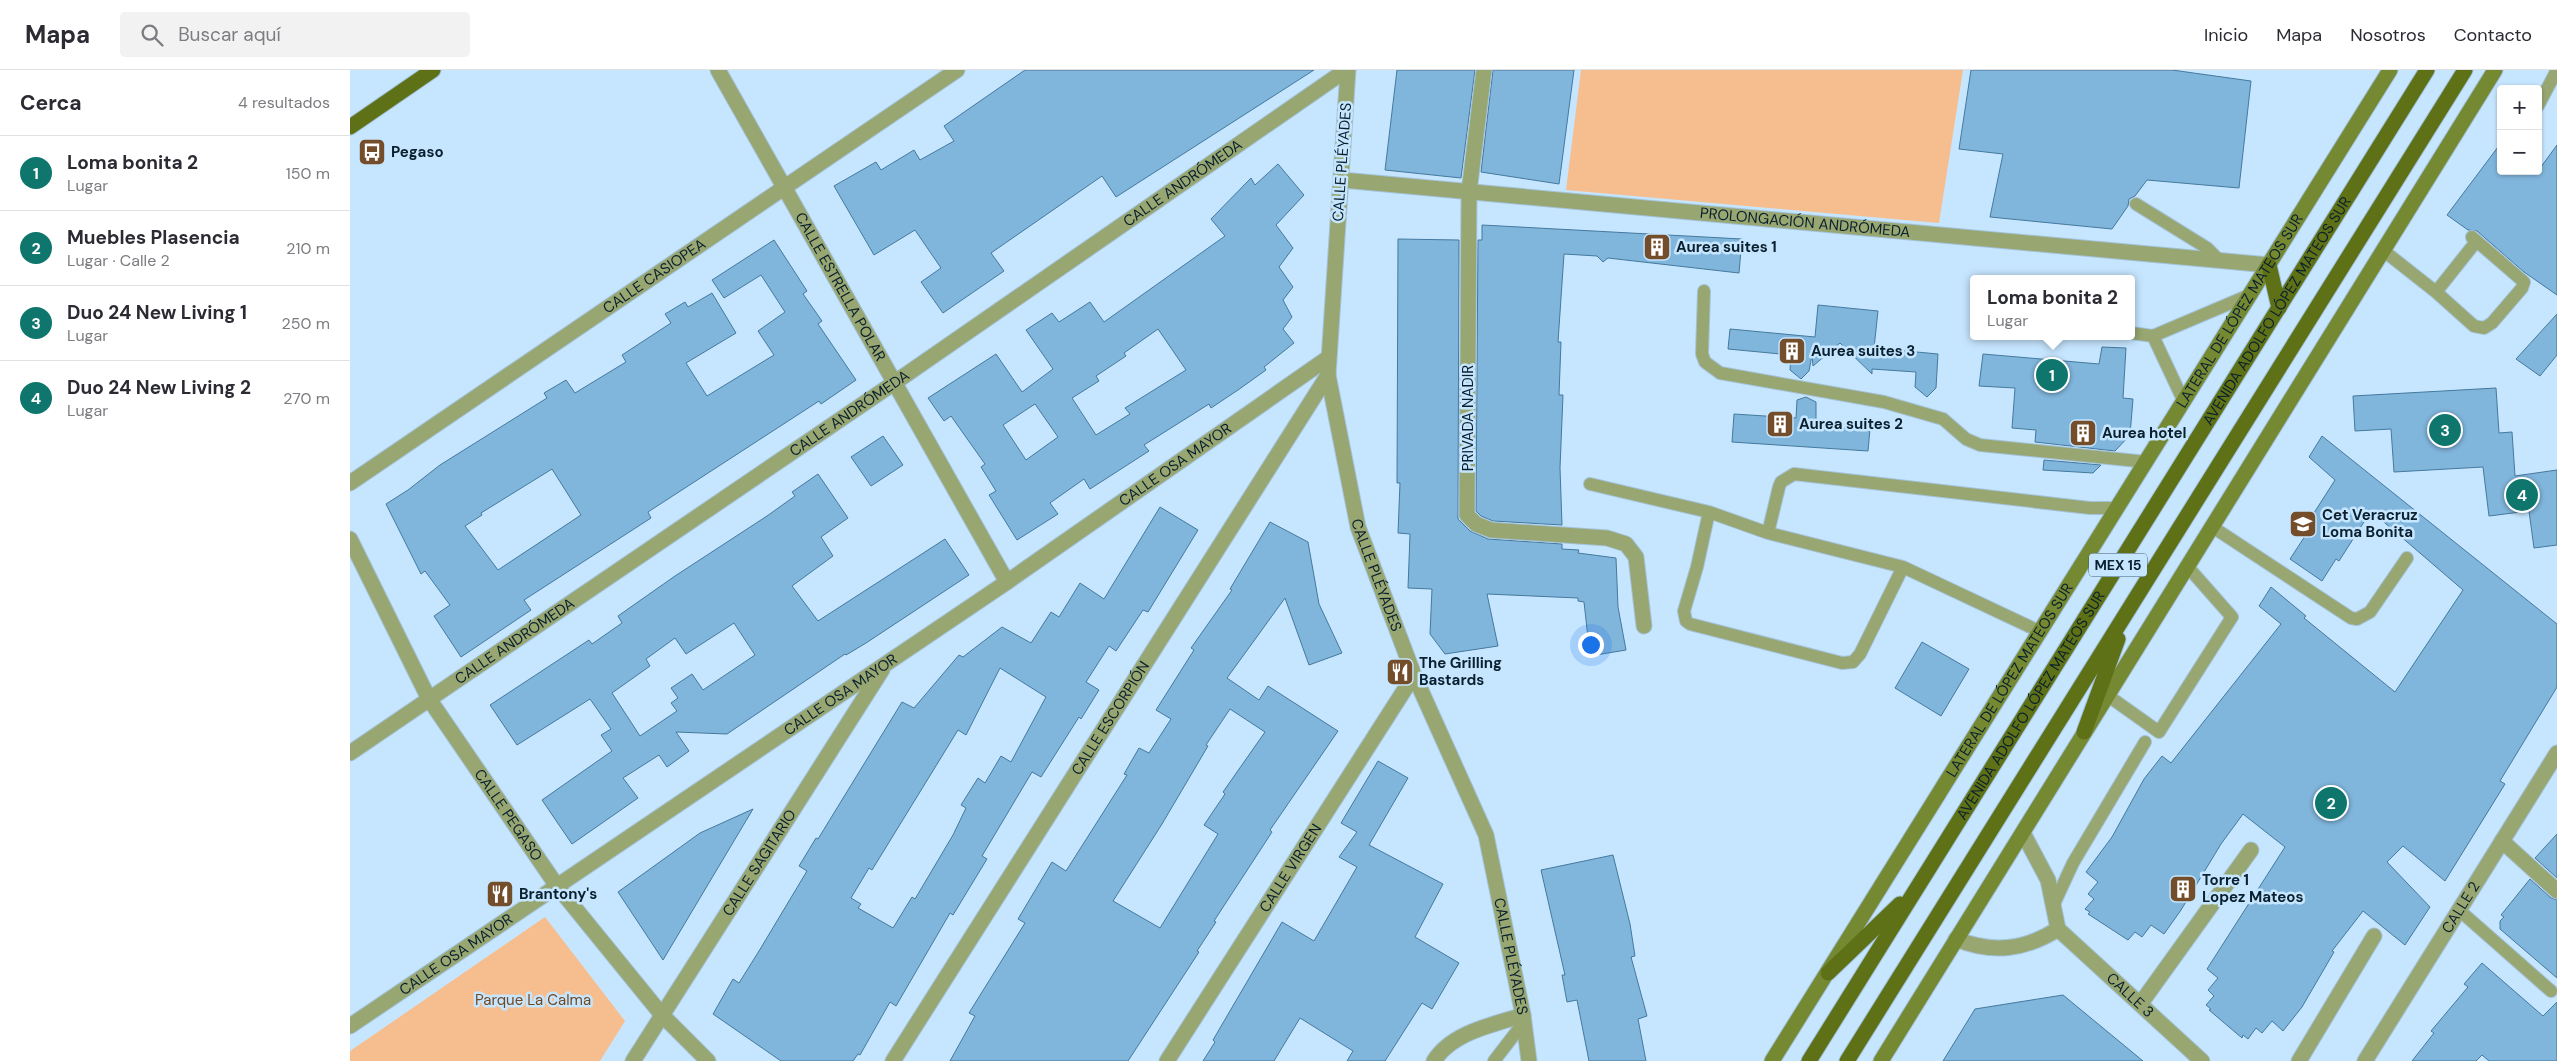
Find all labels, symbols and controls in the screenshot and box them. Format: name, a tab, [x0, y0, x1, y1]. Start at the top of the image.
search box	[120, 12, 470, 57]
text: Mapa	[25, 19, 90, 50]
icon: search	[138, 21, 166, 49]
text: Buscar aquí	[178, 22, 281, 47]
text: Inicio	[2204, 23, 2248, 47]
text: Mapa	[2276, 23, 2322, 47]
text: Nosotros	[2350, 23, 2426, 47]
text: Contacto	[2454, 23, 2532, 47]
map controls	[2497, 85, 2542, 175]
button: +	[2497, 85, 2542, 130]
text: Cerca	[20, 89, 82, 117]
text: 4 resultados	[238, 92, 330, 113]
street label: CALLE PLÉYADES	[1328, 102, 1356, 222]
button: −	[2497, 130, 2542, 175]
street label: CALLE ANDRÓMEDA	[1119, 135, 1246, 231]
bus stop icon: Pegaso	[357, 137, 387, 167]
place label: Pegaso	[391, 142, 444, 162]
text: Loma bonita 2	[67, 150, 198, 175]
text: 1	[33, 163, 39, 184]
text: 150 m	[286, 163, 330, 184]
text: Lugar	[67, 175, 108, 196]
street label: AVENIDA ADOLFO LÓPEZ MATEOS SUR	[2198, 193, 2356, 429]
street label: PROLONGACIÓN ANDRÓMEDA	[1699, 203, 1911, 242]
street label: CALLE ESTRELLA POLAR	[790, 209, 891, 365]
street label: LATERAL DE LÓPEZ MATEOS SUR	[2172, 210, 2308, 412]
text: Muebles Plasencia	[67, 225, 240, 250]
building icon: Aurea suites 1	[1642, 232, 1672, 262]
street label: CALLE CASIOPEA	[599, 234, 710, 318]
place label: Aurea suites 1	[1676, 237, 1777, 257]
text: 2	[31, 238, 41, 259]
text: 210 m	[286, 238, 330, 259]
text: Lugar · Calle 2	[67, 250, 170, 271]
popup	[1970, 275, 2135, 340]
text: Loma bonita 2	[1987, 285, 2118, 310]
text: Duo 24 New Living 1	[67, 300, 247, 325]
text: Lugar	[1987, 310, 2028, 331]
text: 3	[31, 313, 41, 334]
text: 250 m	[282, 313, 330, 334]
text: Lugar	[67, 325, 108, 346]
building icon: Aurea suites 3	[1777, 336, 1807, 366]
place label: Aurea suites 3	[1811, 341, 1915, 361]
pin: 1	[2036, 356, 2068, 394]
street label: CALLE ANDRÓMEDA	[786, 365, 913, 461]
street label: PRIVADA NADIR	[1458, 365, 1478, 471]
text: Duo 24 New Living 2	[67, 375, 251, 400]
text: 4	[31, 388, 41, 409]
text: 270 m	[283, 388, 330, 409]
text: Lugar	[67, 400, 108, 421]
building icon: Aurea suites 2	[1765, 409, 1795, 439]
pin: 3	[2429, 411, 2461, 449]
place label: Aurea suites 2	[1799, 414, 1903, 434]
street label: CALLE OSA MAYOR	[1115, 418, 1236, 511]
building icon: Aurea hotel	[2068, 418, 2098, 448]
place label: Aurea hotel	[2102, 423, 2187, 443]
pin: 4	[2506, 476, 2538, 514]
place label: Cet Veracruz Loma Bonita	[2322, 505, 2418, 542]
school or university icon: Cet Veracruz Loma Bonita	[2288, 509, 2318, 539]
street label: CALLE PLÉYADES	[1347, 517, 1407, 635]
road number: MEX 15	[2089, 554, 2147, 576]
street label: LATERAL DE LÓPEZ MATEOS SUR	[1942, 579, 2078, 781]
street label: AVENIDA ADOLFO LÓPEZ MATEOS SUR	[1952, 587, 2110, 824]
street label: CALLE ANDRÓMEDA	[451, 593, 578, 689]
your location	[1578, 632, 1604, 658]
street label: CALLE OSA MAYOR	[780, 649, 901, 740]
place label: The Grilling Bastards	[1419, 653, 1502, 690]
street label: CALLE ESCORPIÓN	[1067, 657, 1154, 779]
restaurant icon: The Grilling Bastards	[1385, 657, 1415, 687]
street label: CALLE PEGASO	[470, 765, 547, 865]
pin: 2	[2315, 784, 2347, 822]
street label: CALLE SAGITARIO	[718, 806, 801, 920]
street label: CALLE VIRGEN	[1255, 820, 1326, 916]
place label: Torre 1 Lopez Mateos	[2202, 870, 2303, 907]
building icon: Torre 1 Lopez Mateos	[2168, 874, 2198, 904]
street label: CALLE 2	[2437, 878, 2484, 937]
restaurant icon: Brantony's	[485, 879, 515, 909]
place label: Brantony's	[519, 884, 597, 904]
street label: CALLE PLÉYADES	[1489, 896, 1533, 1017]
street label: CALLE OSA MAYOR	[395, 909, 517, 1000]
street label: CALLE 3	[2102, 968, 2158, 1022]
park label: Parque La Calma	[475, 990, 591, 1010]

